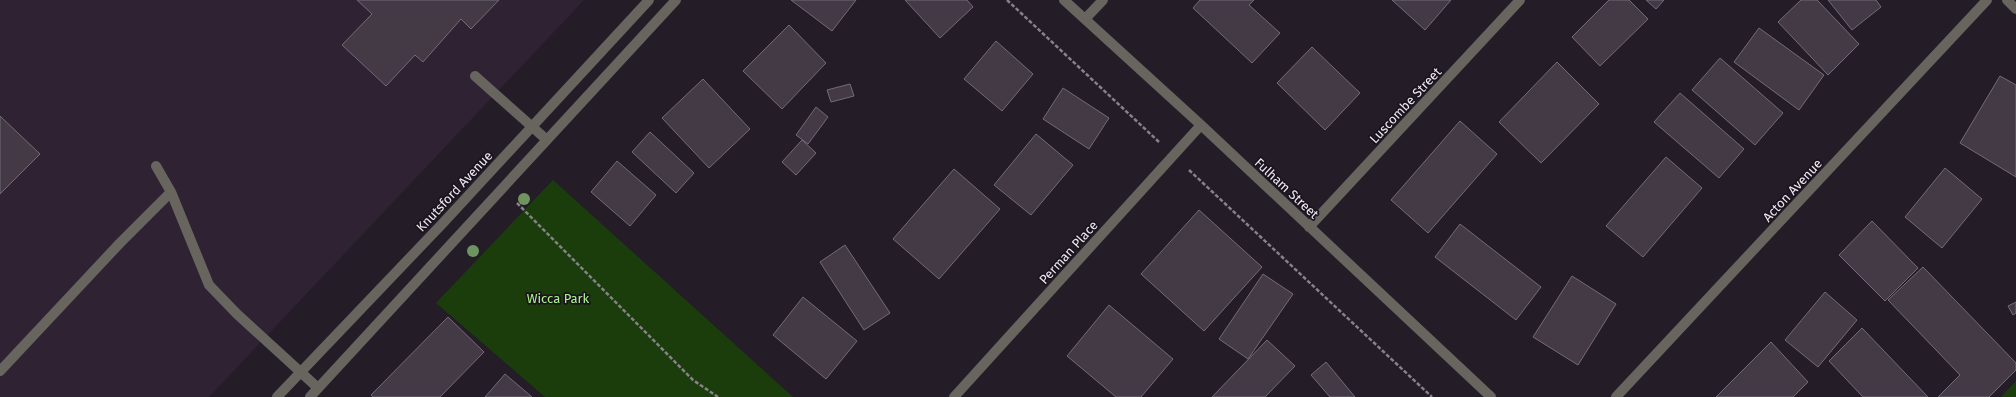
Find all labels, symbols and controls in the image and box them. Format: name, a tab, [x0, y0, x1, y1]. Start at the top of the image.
street label: Luscombe Street	[1366, 64, 1445, 146]
street label: Knutsford Avenue	[413, 148, 495, 235]
street label: Fulham Street	[1252, 155, 1322, 222]
street label: Acton Avenue	[1760, 156, 1825, 225]
street label: Perman Place	[1036, 218, 1101, 287]
park label: Wicca Park	[527, 291, 590, 306]

